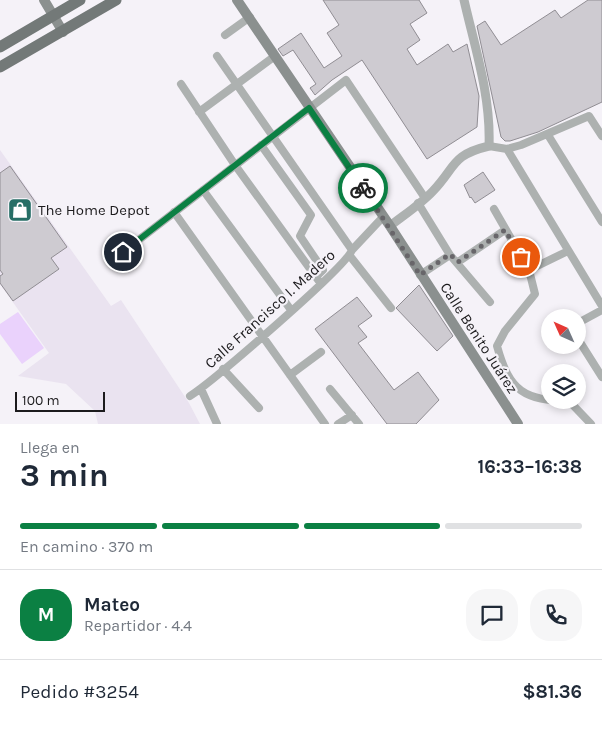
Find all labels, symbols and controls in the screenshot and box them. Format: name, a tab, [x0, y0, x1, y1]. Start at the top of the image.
courier	[338, 163, 388, 213]
icon: bike	[349, 174, 377, 202]
shop icon: The Home Depot	[7, 197, 33, 223]
place label: The Home Depot	[38, 201, 150, 219]
pin	[102, 231, 144, 273]
pin	[500, 236, 542, 278]
icon: home	[109, 238, 137, 266]
icon: bag	[507, 243, 535, 271]
street label: Calle Francisco I. Madero	[201, 246, 339, 372]
street label: Calle Benito Juárez	[436, 279, 522, 397]
north arrow	[541, 309, 586, 354]
map controls	[541, 309, 586, 409]
button: layers	[541, 364, 586, 409]
scale bar	[15, 389, 105, 412]
text: 100 m	[22, 392, 60, 409]
text: Llega en	[20, 438, 80, 457]
text: 16:33–16:38	[477, 456, 582, 478]
text: 3 min	[20, 457, 109, 494]
text: En camino · 370 m	[20, 537, 153, 556]
button: chat	[466, 589, 518, 641]
button: phone	[530, 589, 582, 641]
text: Mateo	[84, 594, 140, 616]
text: M	[38, 604, 54, 626]
text: Repartidor · 4.4	[84, 616, 192, 635]
text: Pedido #3254	[20, 681, 139, 703]
text: $81.36	[522, 681, 582, 703]

